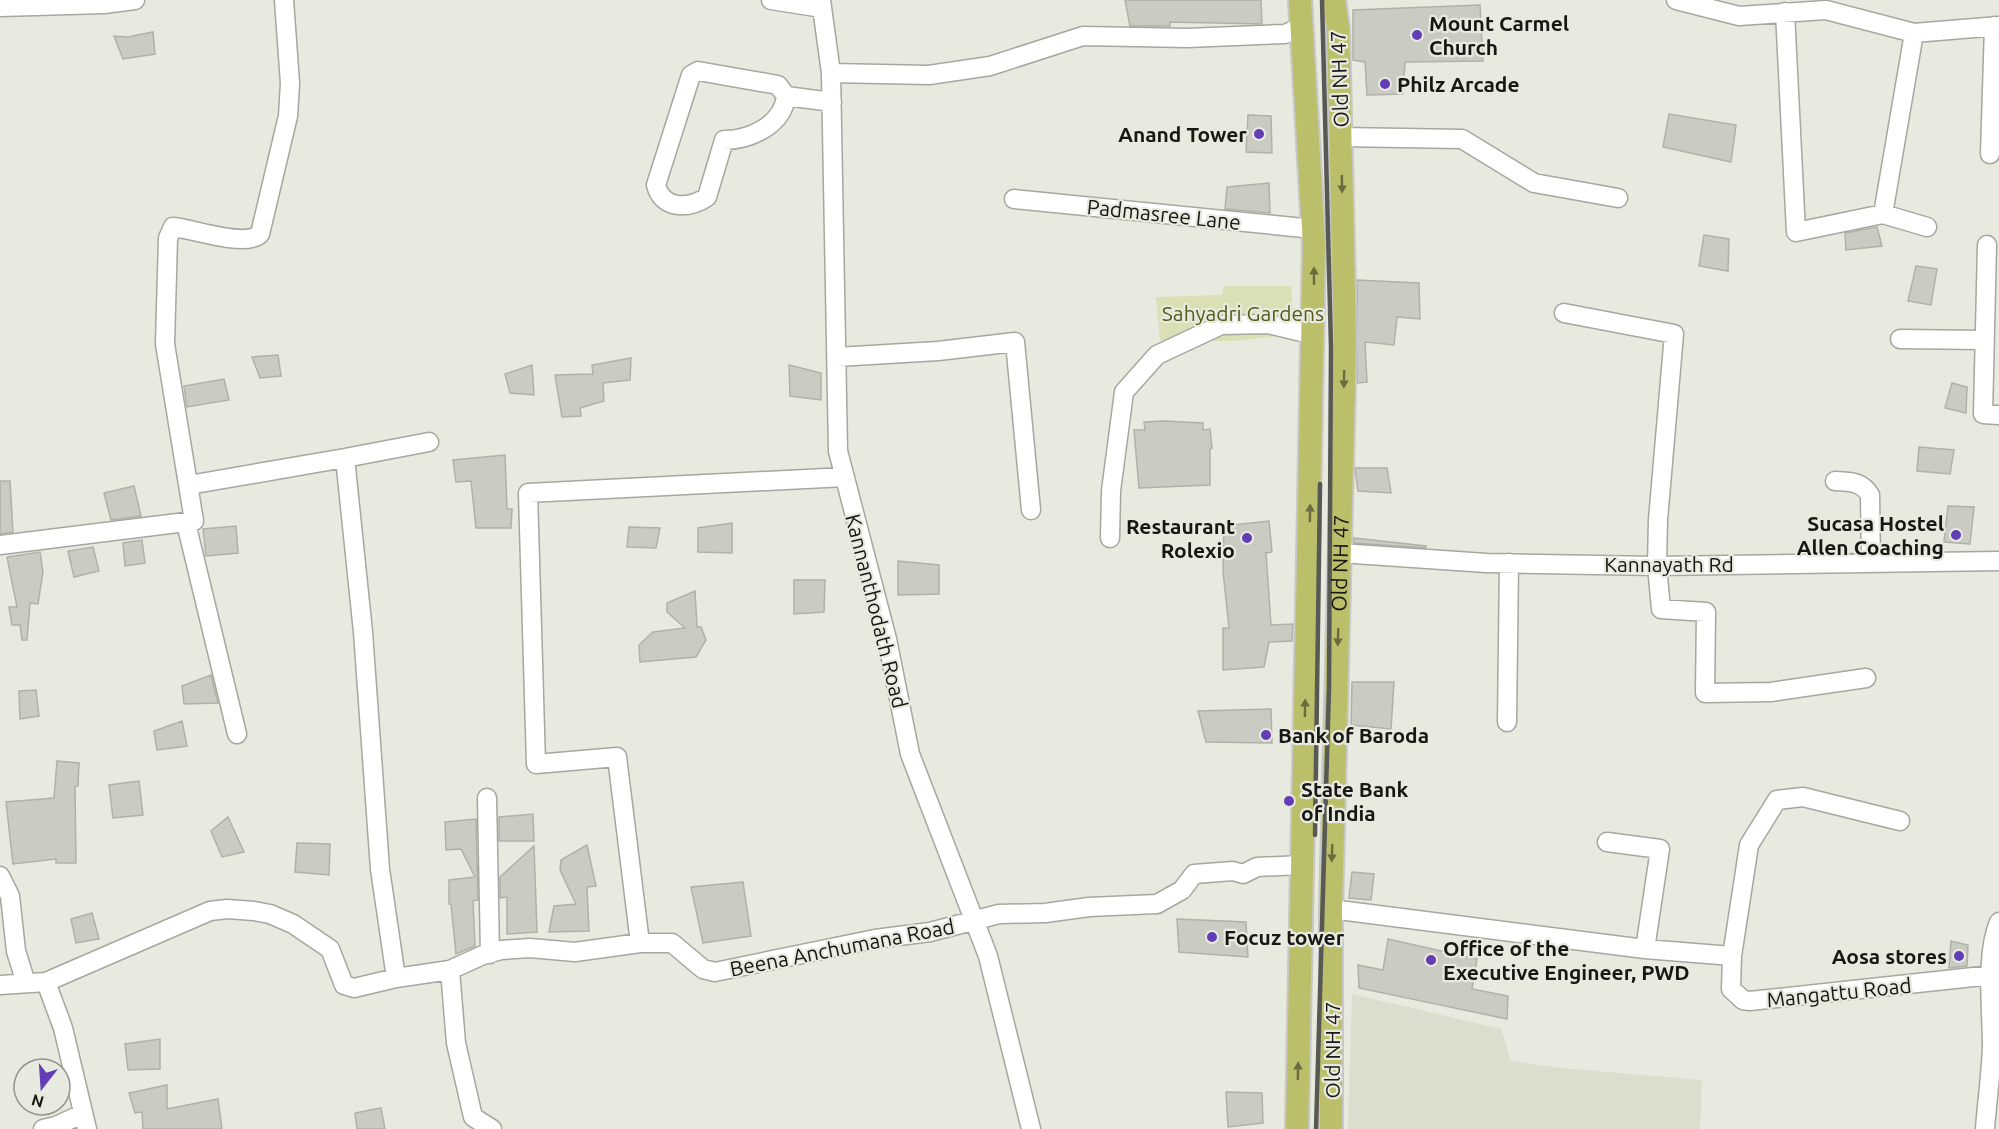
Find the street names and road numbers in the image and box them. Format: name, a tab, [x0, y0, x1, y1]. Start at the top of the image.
street label: Old NH 47	[1325, 30, 1353, 128]
street label: Padmasree Lane	[1086, 194, 1242, 234]
street label: Kannanthodath Road	[841, 511, 913, 711]
street label: Old NH 47	[1326, 514, 1353, 612]
street label: Kannayath Rd	[1604, 552, 1734, 576]
street label: Beena Anchumana Road	[728, 913, 956, 981]
street label: Mangattu Road	[1765, 972, 1913, 1012]
street label: Old NH 47	[1320, 1001, 1344, 1099]

